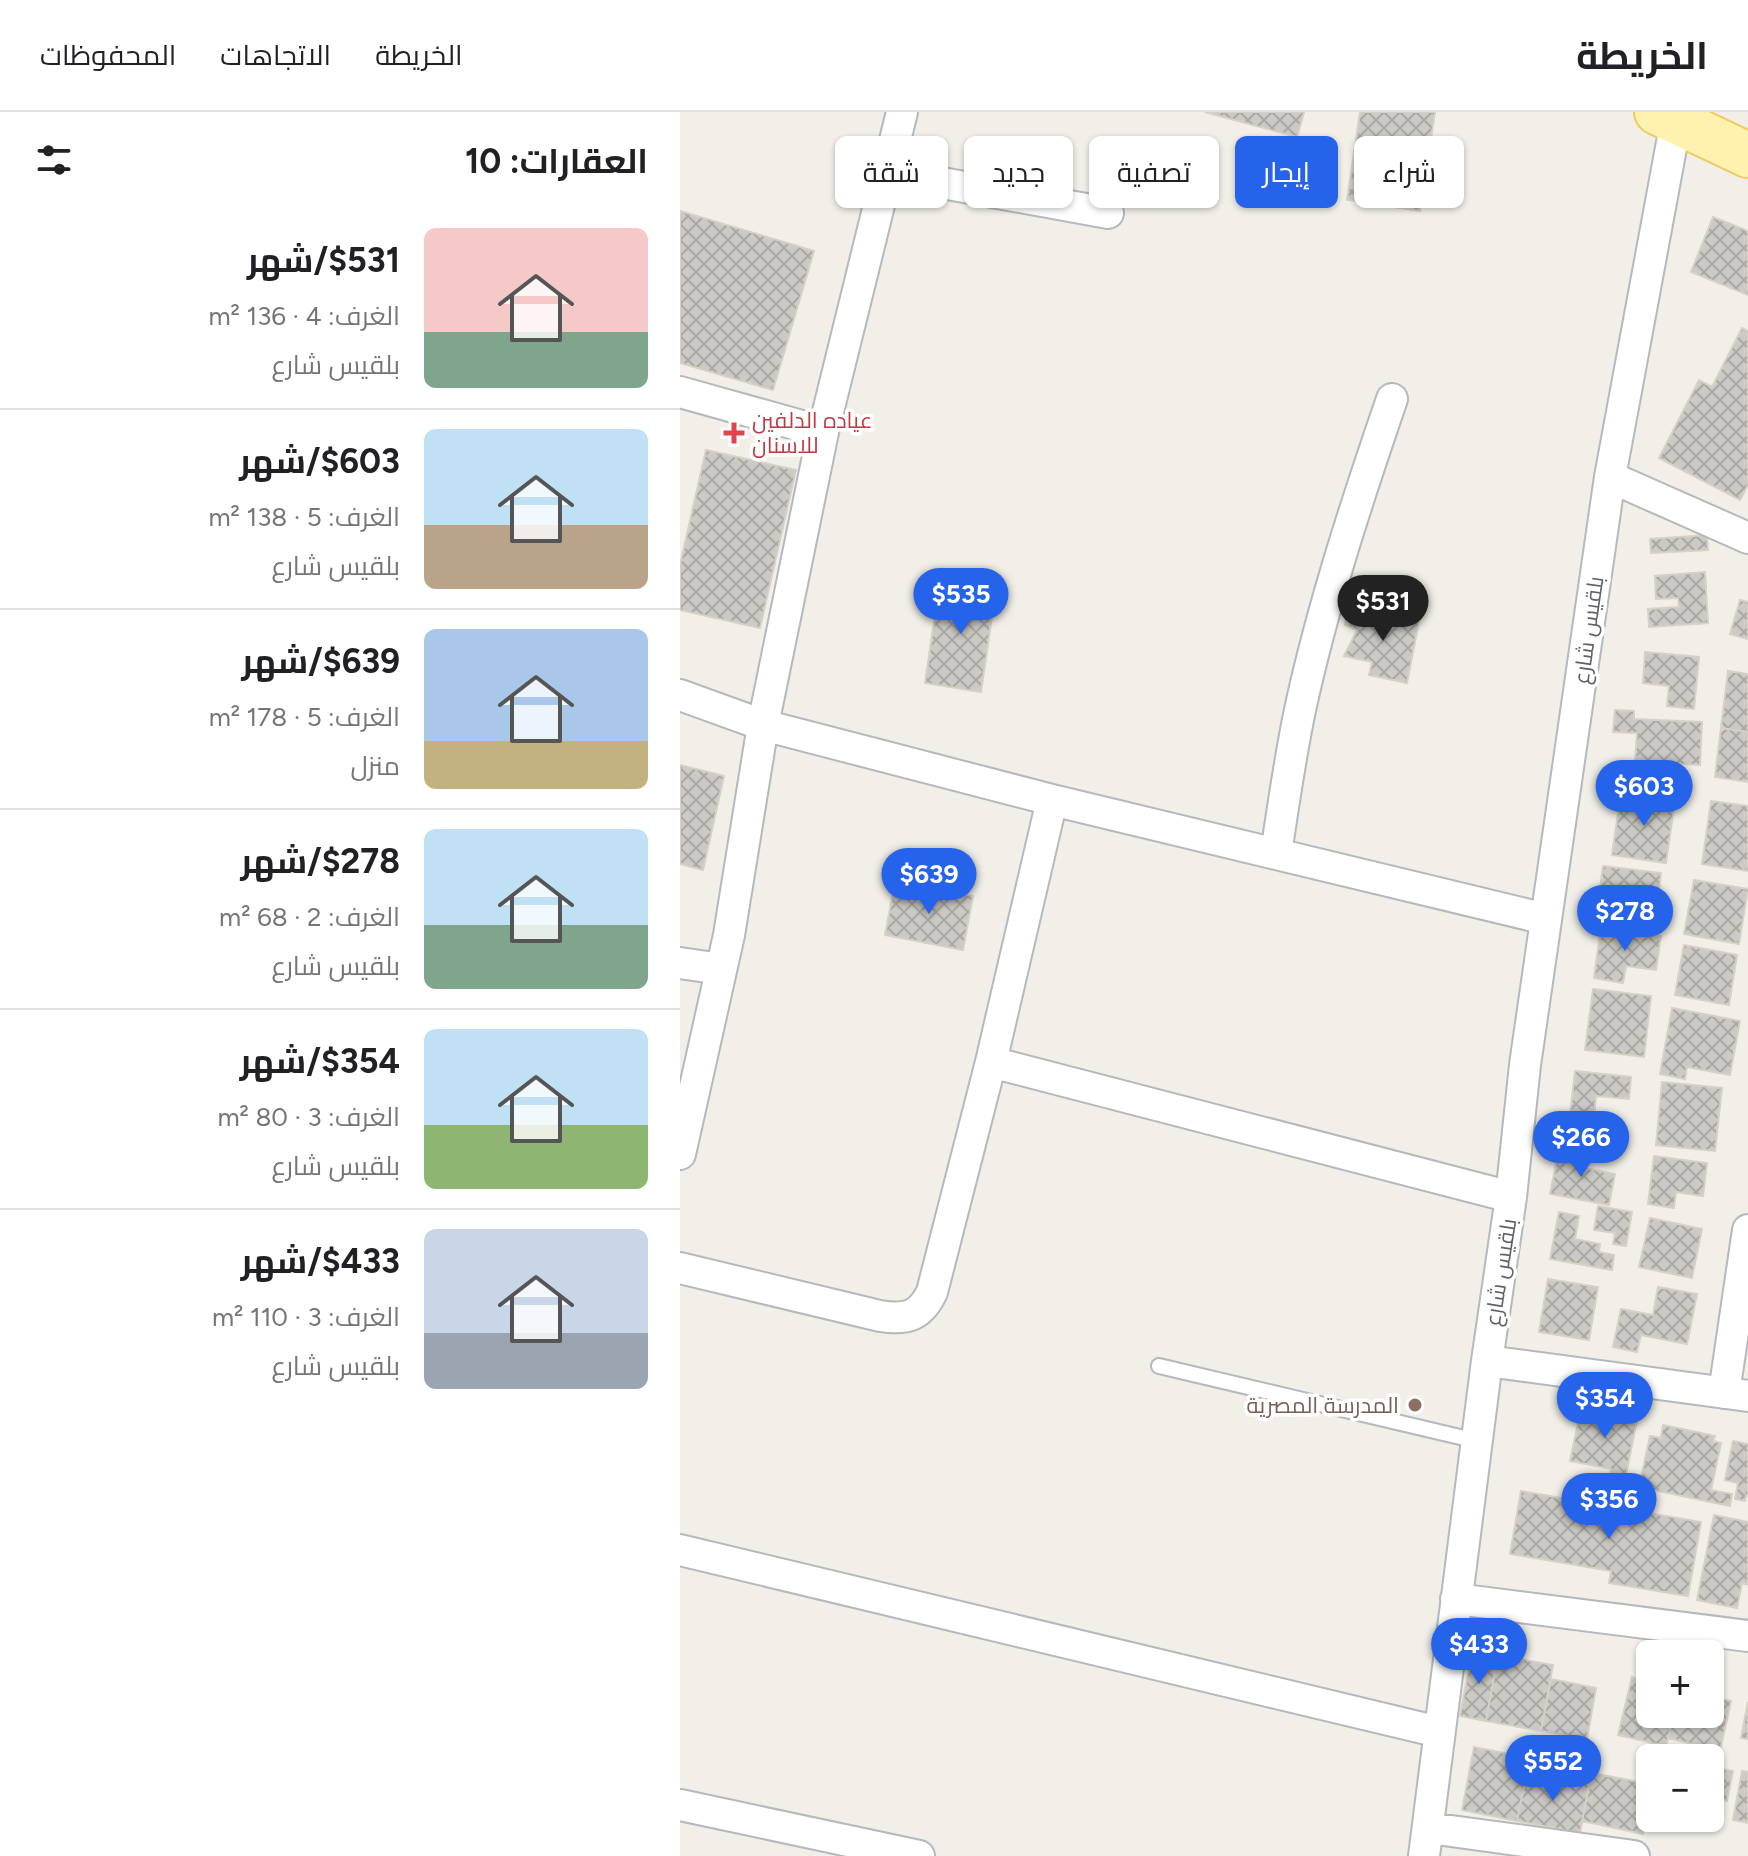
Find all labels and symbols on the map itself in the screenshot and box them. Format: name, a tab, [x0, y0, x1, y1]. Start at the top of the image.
place label: عياده الدلفين للاسنان	[752, 407, 873, 459]
marker: عياده الدلفين للاسنان	[723, 422, 745, 444]
pin: $535	[914, 568, 1008, 636]
street label: بلقيس شارع	[1568, 574, 1610, 686]
pin: $531	[1336, 575, 1430, 643]
pin: $603	[1597, 760, 1691, 828]
pin: $639	[882, 848, 976, 916]
pin: $278	[1578, 885, 1672, 953]
pin: $266	[1534, 1111, 1628, 1179]
street label: بلقيس شارع	[1479, 1216, 1523, 1328]
pin: $354	[1558, 1372, 1652, 1440]
place label: المدرسة المصرية	[1246, 1392, 1399, 1419]
marker: المدرسة المصرية	[1406, 1396, 1424, 1414]
pin: $356	[1562, 1473, 1656, 1541]
pin: $433	[1432, 1618, 1526, 1686]
pin: $552	[1506, 1735, 1600, 1803]

